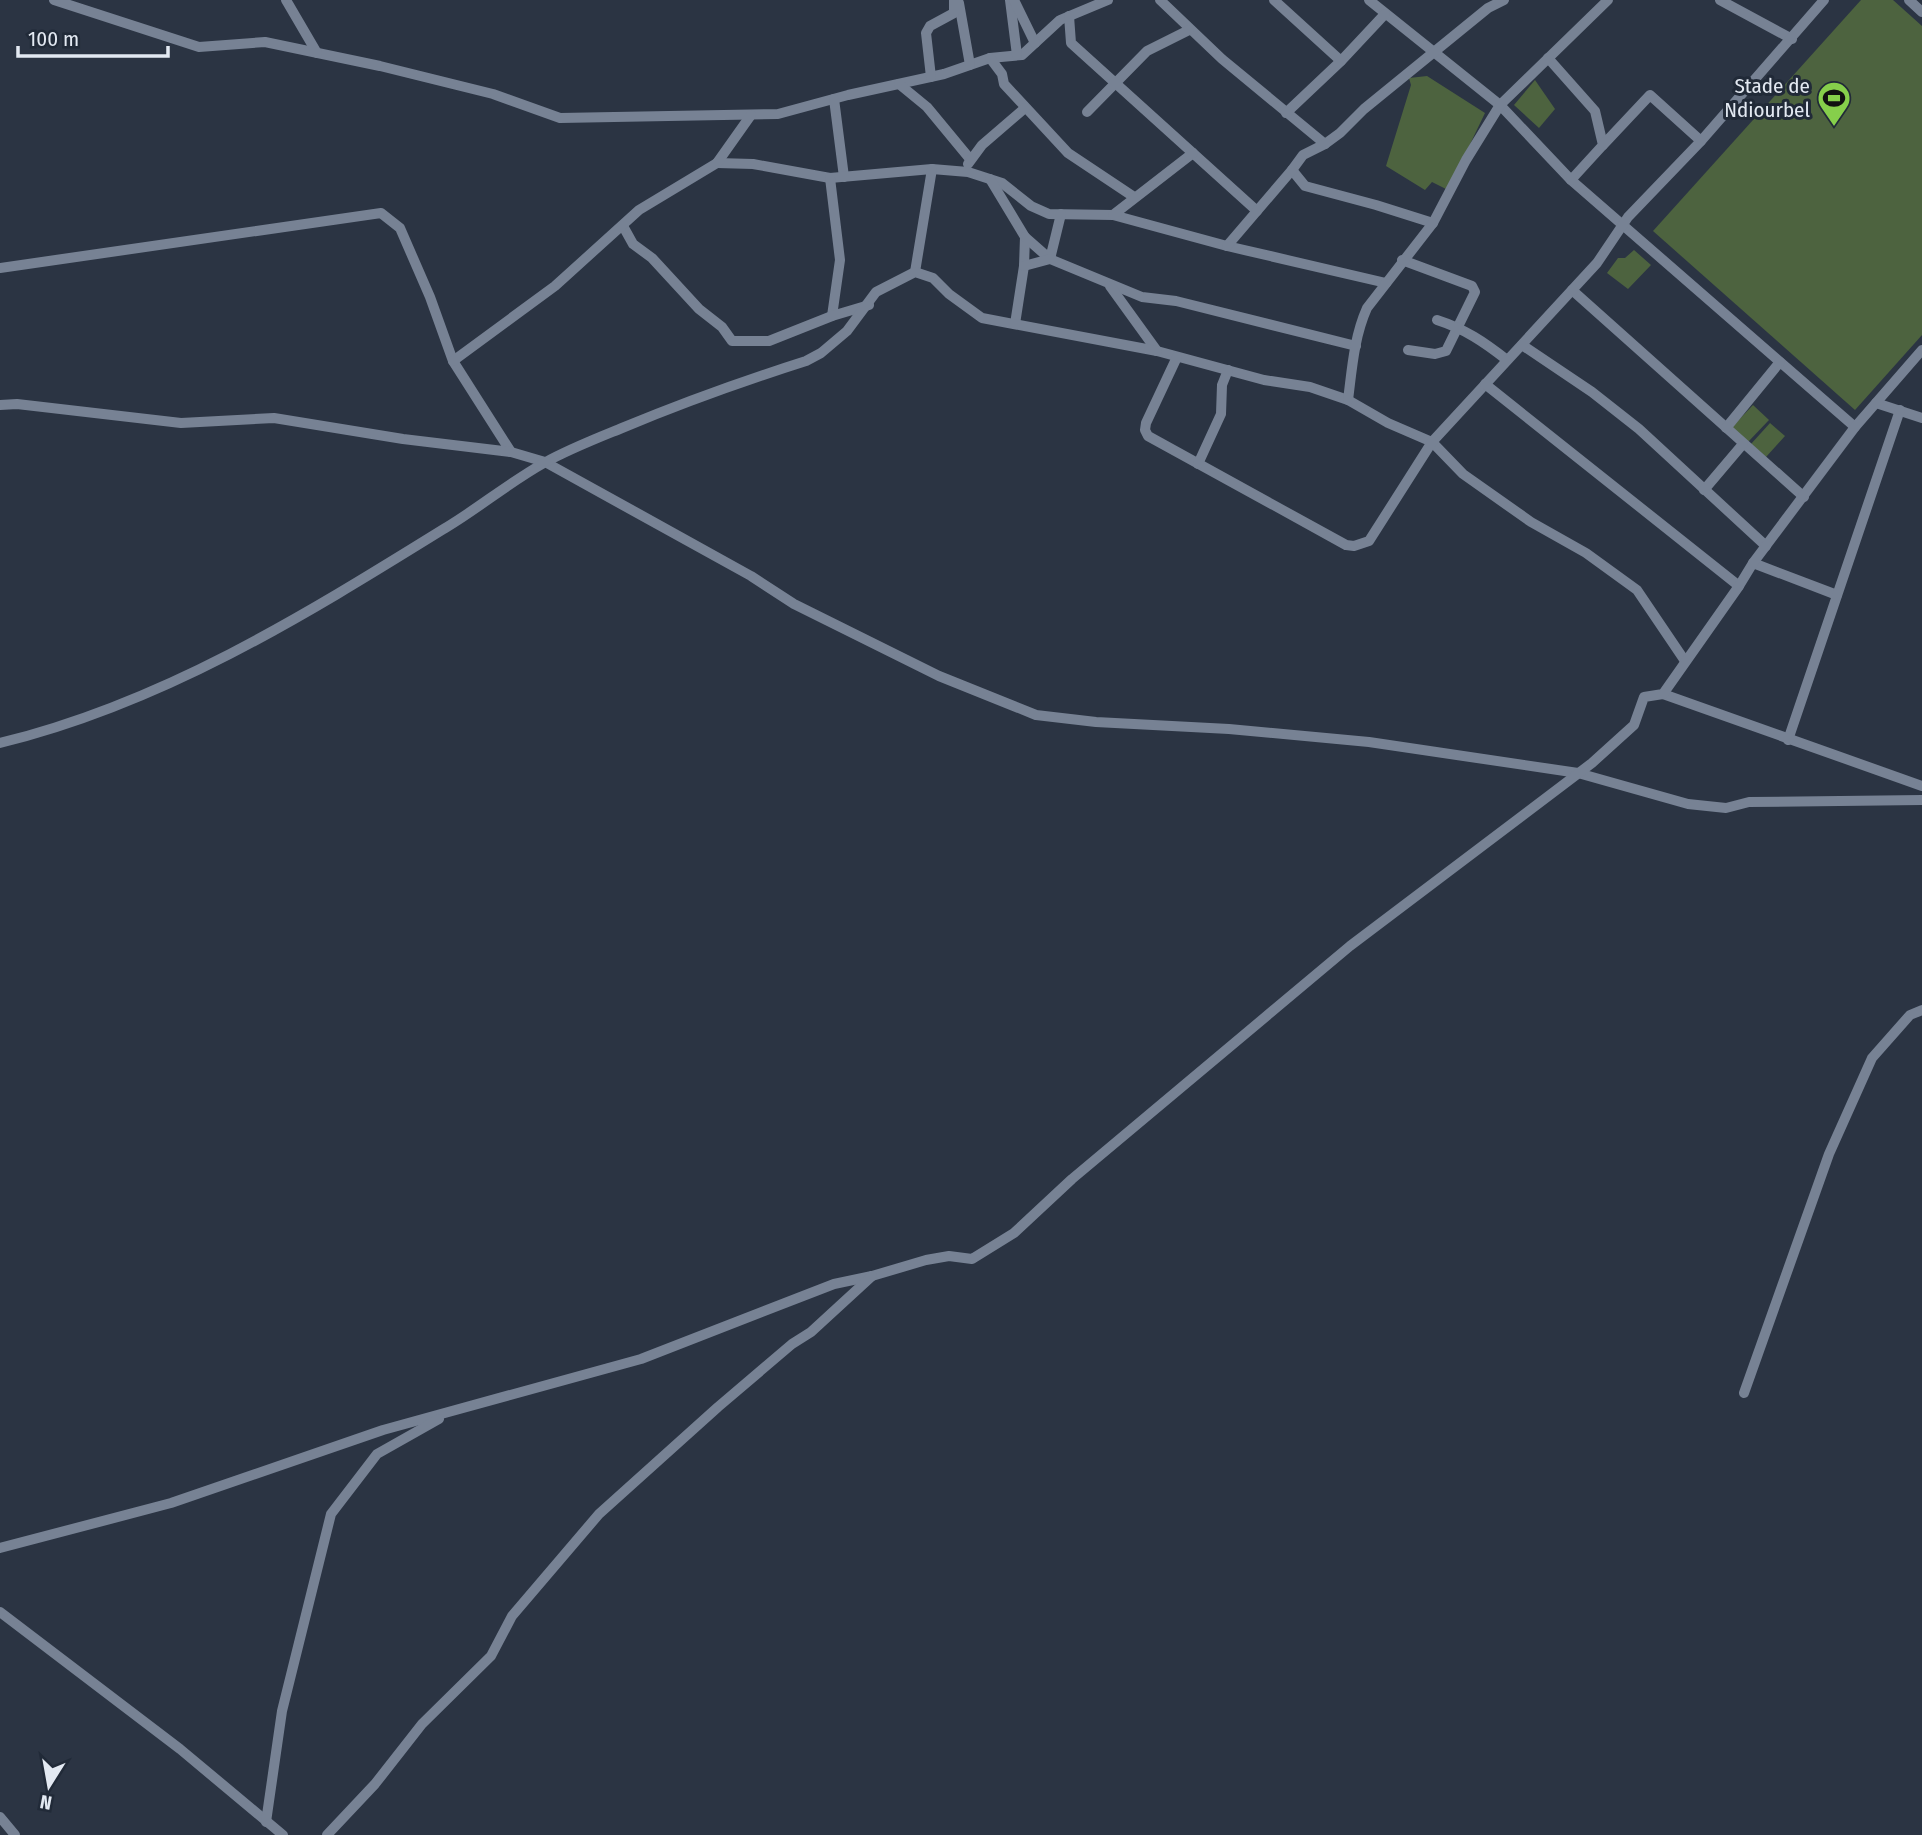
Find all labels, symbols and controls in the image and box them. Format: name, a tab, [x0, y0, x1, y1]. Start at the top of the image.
scale bar	[18, 14, 168, 58]
text: 100 m	[28, 26, 79, 52]
place label: Stade de Ndiourbel	[1724, 73, 1810, 123]
sports icon: Stade de Ndiourbel	[1815, 79, 1853, 128]
north arrow	[14, 1751, 84, 1821]
text: N	[38, 1790, 54, 1815]

